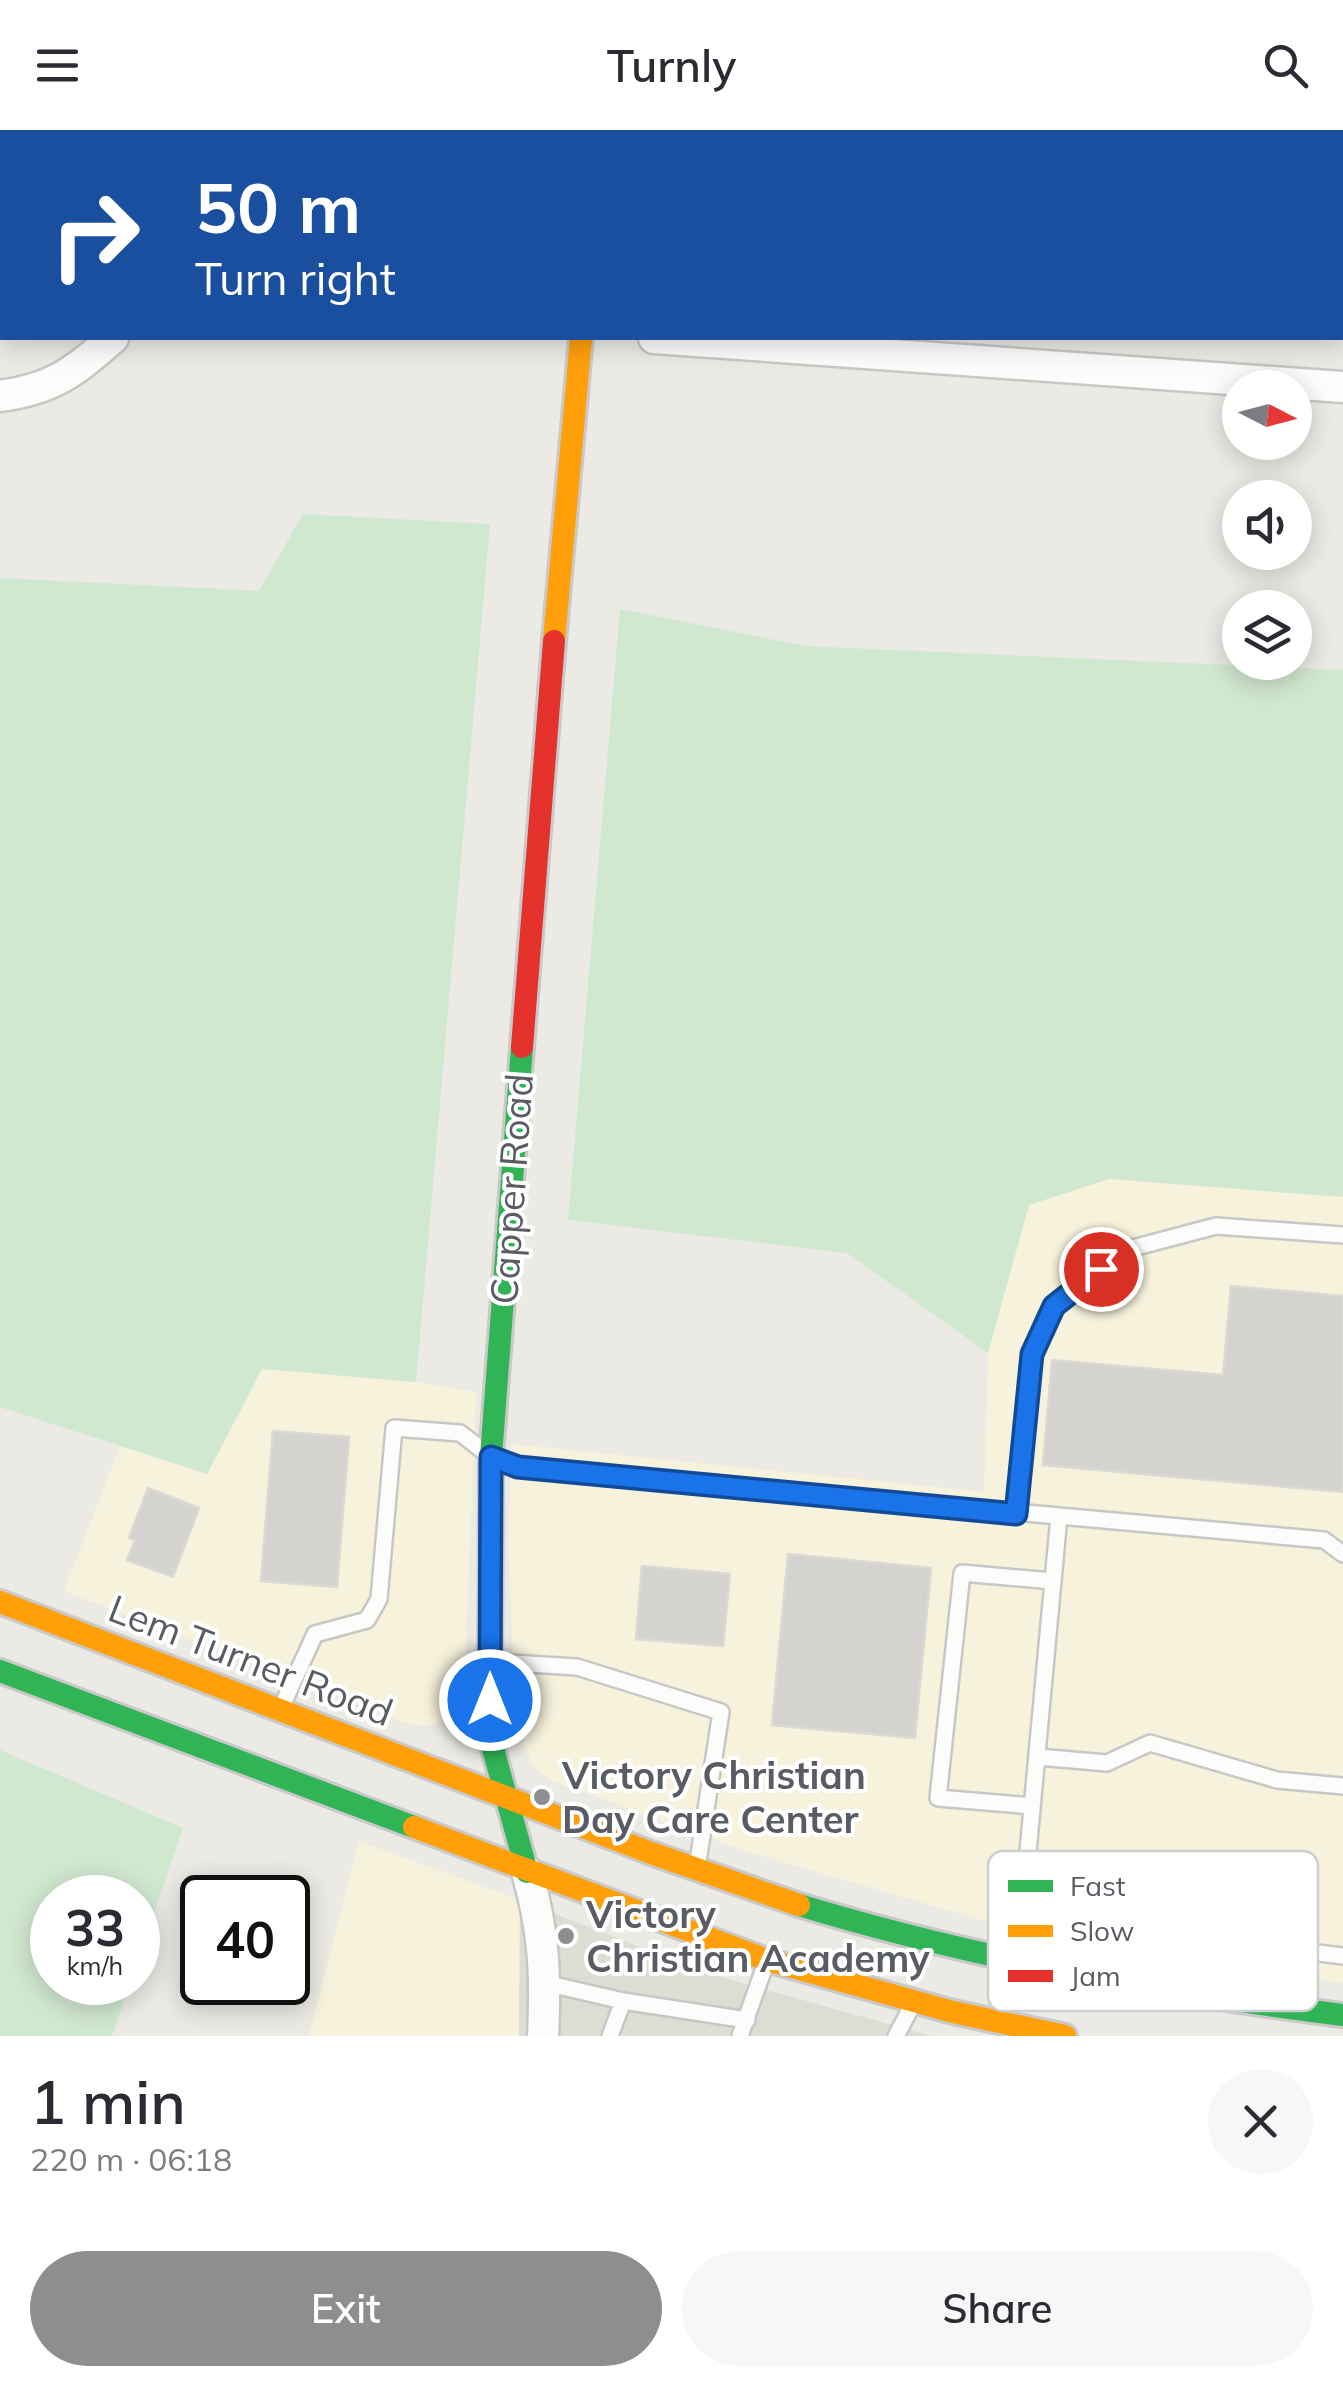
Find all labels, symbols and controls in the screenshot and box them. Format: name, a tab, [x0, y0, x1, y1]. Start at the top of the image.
text: Turnly	[607, 37, 736, 93]
icon: menu	[30, 38, 85, 93]
icon: search	[1258, 38, 1313, 93]
text: 50 m	[195, 163, 361, 251]
icon: right	[30, 170, 160, 300]
text: Turn right	[195, 250, 396, 306]
north arrow	[1222, 370, 1312, 460]
map controls	[1222, 370, 1312, 680]
button: sound	[1222, 480, 1312, 570]
button: layers	[1222, 590, 1312, 680]
street label: Capper Road	[479, 1072, 543, 1306]
pin	[1059, 1227, 1144, 1312]
icon: arrive	[1074, 1242, 1129, 1297]
street label: Lem Turner Road	[102, 1584, 400, 1736]
position arrow	[438, 1648, 542, 1752]
place label: Victory Christian Day Care Center	[561, 1751, 866, 1843]
marker: Victory Christian Day Care Center	[531, 1786, 553, 1808]
legend	[988, 1851, 1318, 2011]
text: Fast	[1070, 1868, 1126, 1903]
speed limit sign: 40	[180, 1875, 310, 2005]
place label: Victory Christian Academy	[585, 1890, 930, 1982]
text: 33	[65, 1896, 125, 1959]
text: Slow	[1070, 1913, 1134, 1948]
marker: Victory Christian Academy	[555, 1925, 577, 1947]
text: km/h	[67, 1950, 123, 1981]
text: Jam	[1070, 1958, 1121, 1993]
text: 1 min	[30, 2064, 186, 2139]
button: close	[1208, 2069, 1313, 2174]
text: 220 m · 06:18	[30, 2139, 232, 2179]
button: Exit	[30, 2251, 662, 2366]
button: Share	[682, 2251, 1313, 2366]

